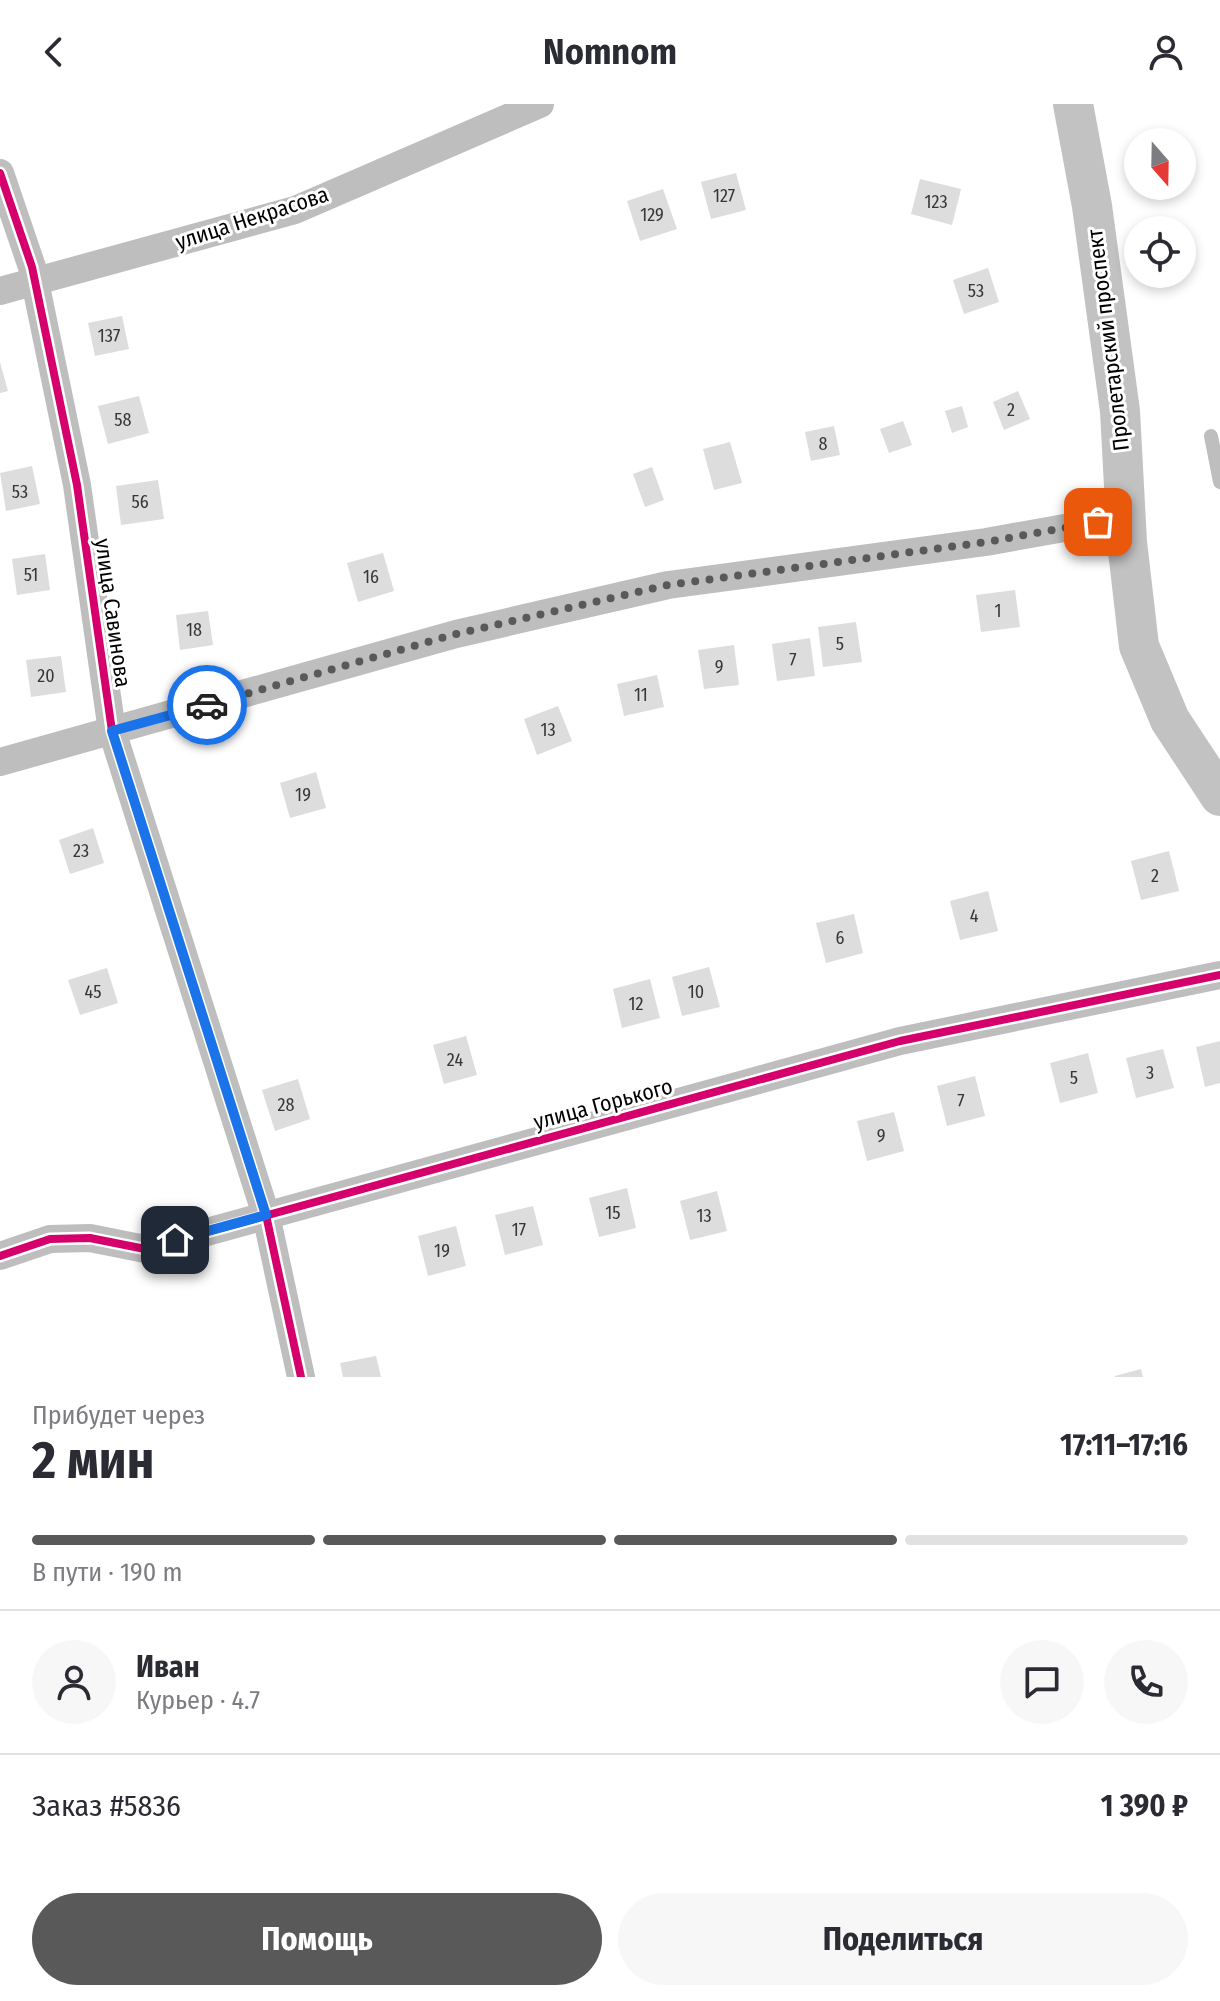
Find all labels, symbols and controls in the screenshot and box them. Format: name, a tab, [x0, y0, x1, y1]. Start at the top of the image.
icon: back	[32, 30, 76, 74]
text: Nomnom	[543, 30, 677, 74]
icon: person	[1144, 30, 1188, 74]
north arrow	[1124, 128, 1196, 200]
map controls	[1124, 128, 1196, 288]
street label: улица Некрасова	[172, 181, 332, 255]
house number: 127	[713, 185, 735, 207]
house number: 123	[924, 191, 948, 213]
house number: 129	[640, 204, 664, 226]
button: locate	[1124, 216, 1196, 288]
street label: Пролетарский проспект	[1081, 227, 1135, 452]
house number: 53	[968, 280, 984, 302]
house number: 137	[98, 325, 120, 347]
house number: 2	[1007, 399, 1015, 421]
house number: 58	[114, 409, 132, 431]
house number: 8	[819, 433, 828, 455]
house number: 53	[12, 481, 28, 503]
pin	[1064, 488, 1132, 556]
house number: 56	[131, 491, 149, 513]
icon: bag	[1076, 500, 1120, 544]
street label: улица Савинова	[89, 537, 137, 689]
house number: 51	[24, 564, 38, 586]
house number: 16	[363, 566, 379, 588]
house number: 1	[994, 600, 1002, 622]
house number: 18	[186, 619, 202, 641]
house number: 5	[836, 633, 844, 655]
house number: 7	[789, 649, 797, 671]
house number: 9	[715, 656, 723, 678]
house number: 20	[37, 665, 55, 687]
courier	[167, 665, 247, 745]
icon: car	[185, 683, 229, 727]
house number: 11	[634, 684, 648, 706]
house number: 13	[540, 719, 556, 741]
house number: 19	[295, 784, 311, 806]
house number: 23	[73, 840, 89, 862]
house number: 2	[1151, 865, 1159, 887]
house number: 4	[970, 905, 979, 927]
house number: 6	[836, 927, 845, 949]
house number: 45	[85, 981, 101, 1003]
house number: 10	[688, 981, 704, 1003]
house number: 12	[629, 993, 644, 1015]
house number: 24	[447, 1049, 463, 1071]
house number: 3	[1146, 1062, 1154, 1084]
house number: 5	[1070, 1067, 1078, 1089]
street label: улица Горького	[530, 1072, 676, 1136]
house number: 7	[957, 1090, 965, 1112]
house number: 28	[278, 1094, 294, 1116]
house number: 9	[877, 1125, 885, 1147]
house number: 15	[605, 1202, 621, 1224]
house number: 13	[696, 1205, 712, 1227]
pin	[141, 1206, 209, 1274]
icon: home	[153, 1218, 197, 1262]
house number: 17	[512, 1219, 526, 1241]
house number: 19	[434, 1240, 450, 1262]
text: Прибудет через	[32, 1400, 205, 1431]
text: 17:11–17:16	[1060, 1427, 1188, 1463]
text: 2 мин	[32, 1429, 154, 1492]
text: В пути · 190 m	[32, 1557, 182, 1588]
button: person	[32, 1640, 116, 1724]
button: chat	[1000, 1640, 1084, 1724]
button: phone	[1104, 1640, 1188, 1724]
text: Иван	[136, 1649, 200, 1685]
text: Курьер · 4.7	[136, 1685, 260, 1716]
text: Заказ #5836	[32, 1788, 181, 1824]
text: 1 390 ₽	[1101, 1788, 1188, 1824]
button: Помощь	[32, 1893, 602, 1985]
button: Поделиться	[618, 1893, 1188, 1985]

